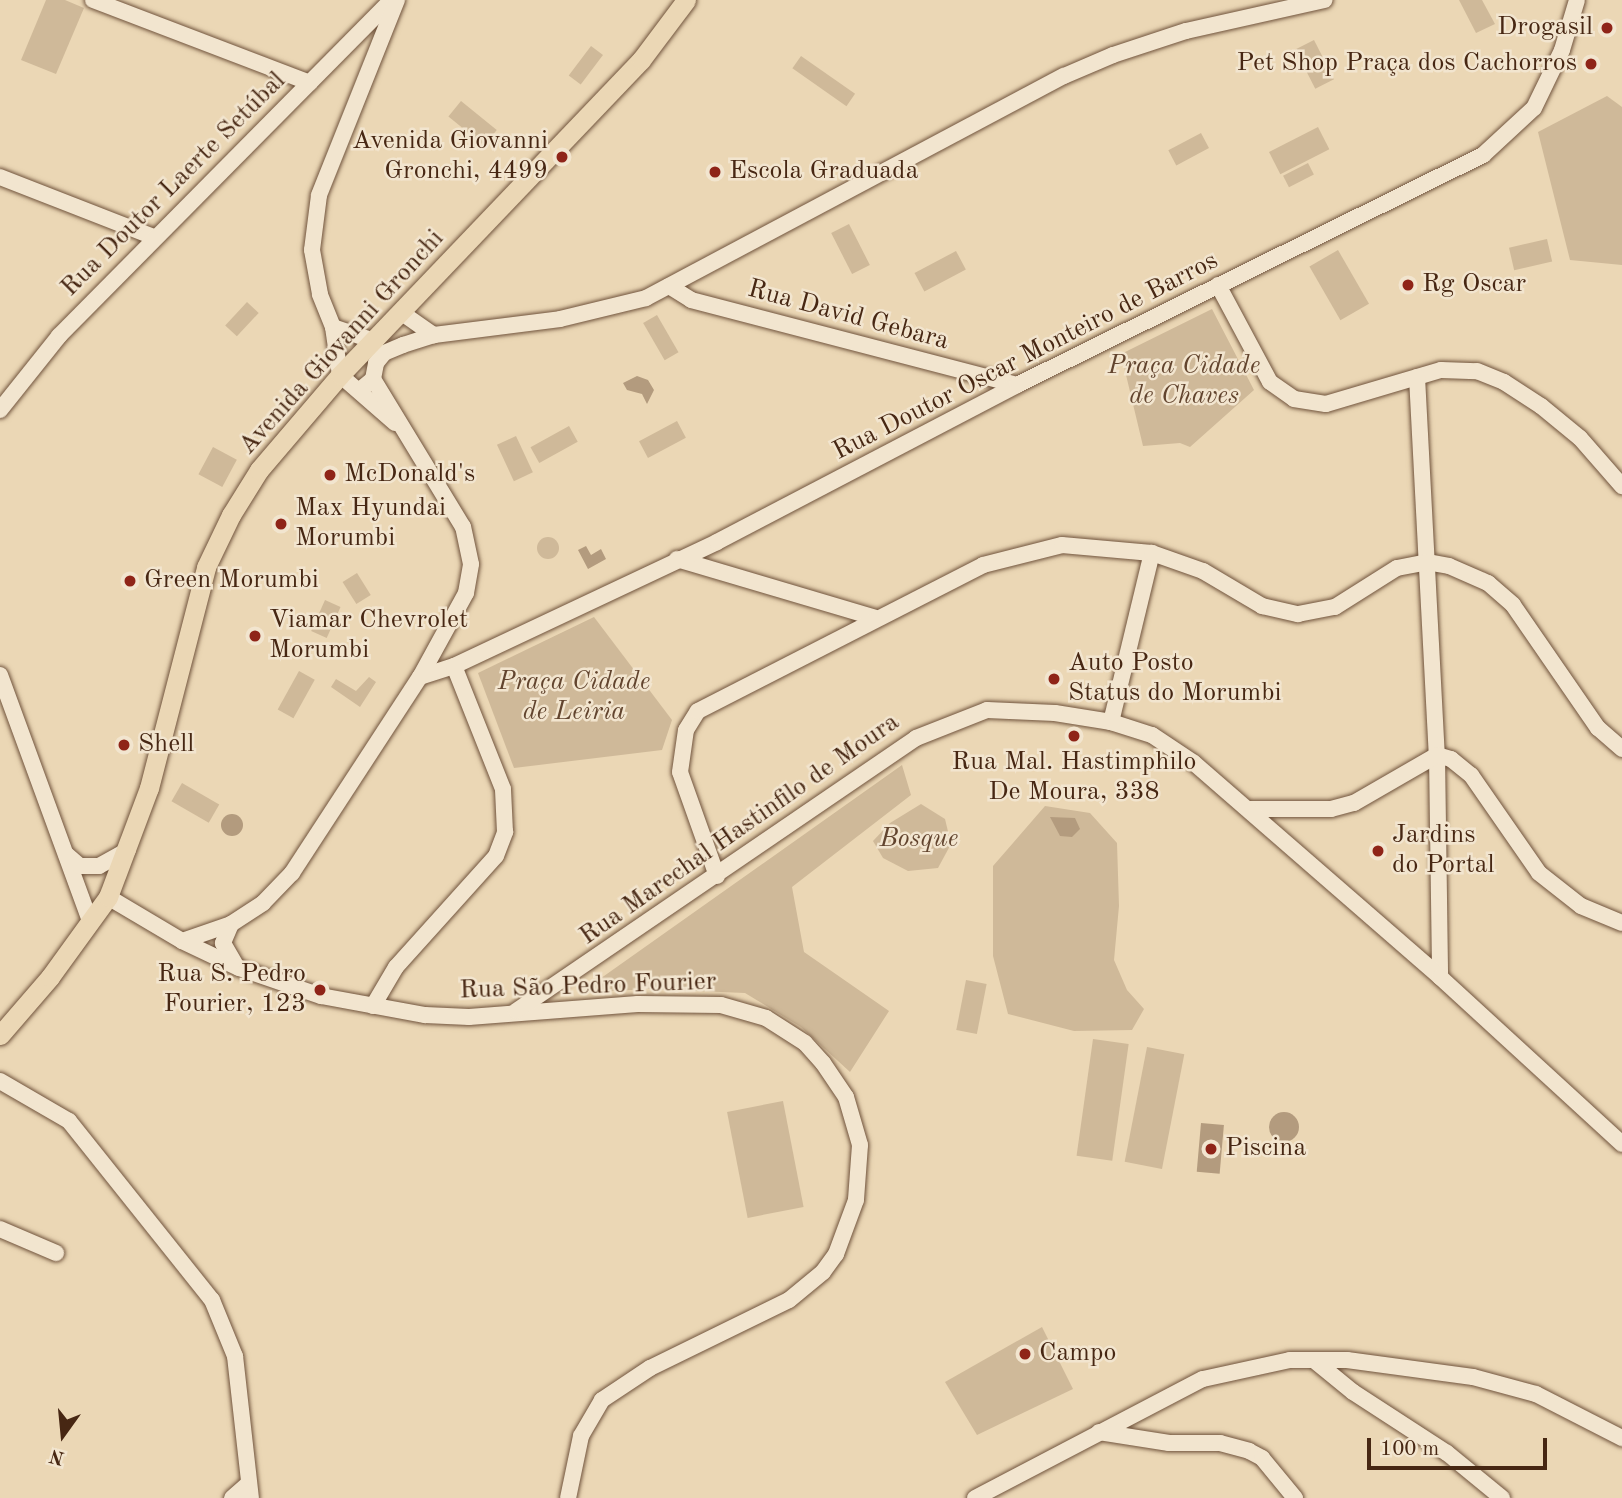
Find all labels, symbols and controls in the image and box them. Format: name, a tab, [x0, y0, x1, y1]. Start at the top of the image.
place label: Drogasil	[1497, 12, 1593, 44]
marker: Drogasil	[1599, 20, 1615, 36]
place label: Pet Shop Praça dos Cachorros	[1237, 48, 1577, 80]
marker: Pet Shop Praça dos Cachorros	[1583, 56, 1599, 72]
street label: Rua Doutor Laerte Setúbal	[55, 66, 293, 304]
place label: Avenida Giovanni Gronchi, 4499	[352, 126, 548, 188]
marker: Avenida Giovanni Gronchi, 4499	[554, 149, 570, 165]
place label: Escola Graduada	[729, 156, 919, 188]
marker: Escola Graduada	[707, 164, 723, 180]
street label: Avenida Giovanni Gronchi	[233, 224, 451, 462]
street label: Rua Doutor Oscar Monteiro de Barros	[828, 246, 1224, 468]
place label: Rg Oscar	[1422, 269, 1526, 301]
street label: Rua David Gebara	[744, 274, 952, 358]
marker: Rg Oscar	[1400, 277, 1416, 293]
park label: Praça Cidade de Chaves	[1108, 351, 1260, 412]
place label: McDonald's	[344, 459, 475, 491]
marker: McDonald's	[322, 467, 338, 483]
place label: Max Hyundai Morumbi	[295, 493, 446, 554]
marker: Max Hyundai Morumbi	[273, 516, 289, 532]
place label: Green Morumbi	[144, 565, 319, 597]
marker: Green Morumbi	[122, 573, 138, 589]
place label: Viamar Chevrolet Morumbi	[269, 605, 468, 666]
marker: Viamar Chevrolet Morumbi	[247, 628, 263, 644]
place label: Auto Posto Status do Morumbi	[1068, 648, 1282, 710]
park label: Praça Cidade de Leiria	[498, 667, 650, 728]
marker: Auto Posto Status do Morumbi	[1046, 671, 1062, 687]
street label: Rua Marechal Hastinfilo de Moura	[574, 707, 906, 953]
marker: Rua Mal. Hastimphilo De Moura, 338	[1066, 728, 1082, 744]
place label: Shell	[138, 729, 194, 761]
marker: Shell	[116, 737, 132, 753]
place label: Rua Mal. Hastimphilo De Moura, 338	[952, 747, 1196, 808]
place label: Jardins do Portal	[1392, 820, 1495, 882]
park label: Bosque	[880, 824, 958, 856]
marker: Jardins do Portal	[1370, 843, 1386, 859]
place label: Rua S. Pedro Fourier, 123	[157, 959, 306, 1020]
street label: Rua São Pedro Fourier	[459, 967, 717, 1007]
marker: Rua S. Pedro Fourier, 123	[312, 982, 328, 998]
place label: Piscina	[1225, 1133, 1306, 1165]
marker: Piscina	[1203, 1141, 1219, 1157]
place label: Campo	[1039, 1338, 1116, 1370]
marker: Campo	[1017, 1346, 1033, 1362]
north arrow	[28, 1400, 98, 1470]
scale bar	[1370, 1424, 1550, 1468]
text: 100 m	[1380, 1439, 1439, 1460]
text: N	[48, 1445, 67, 1467]

